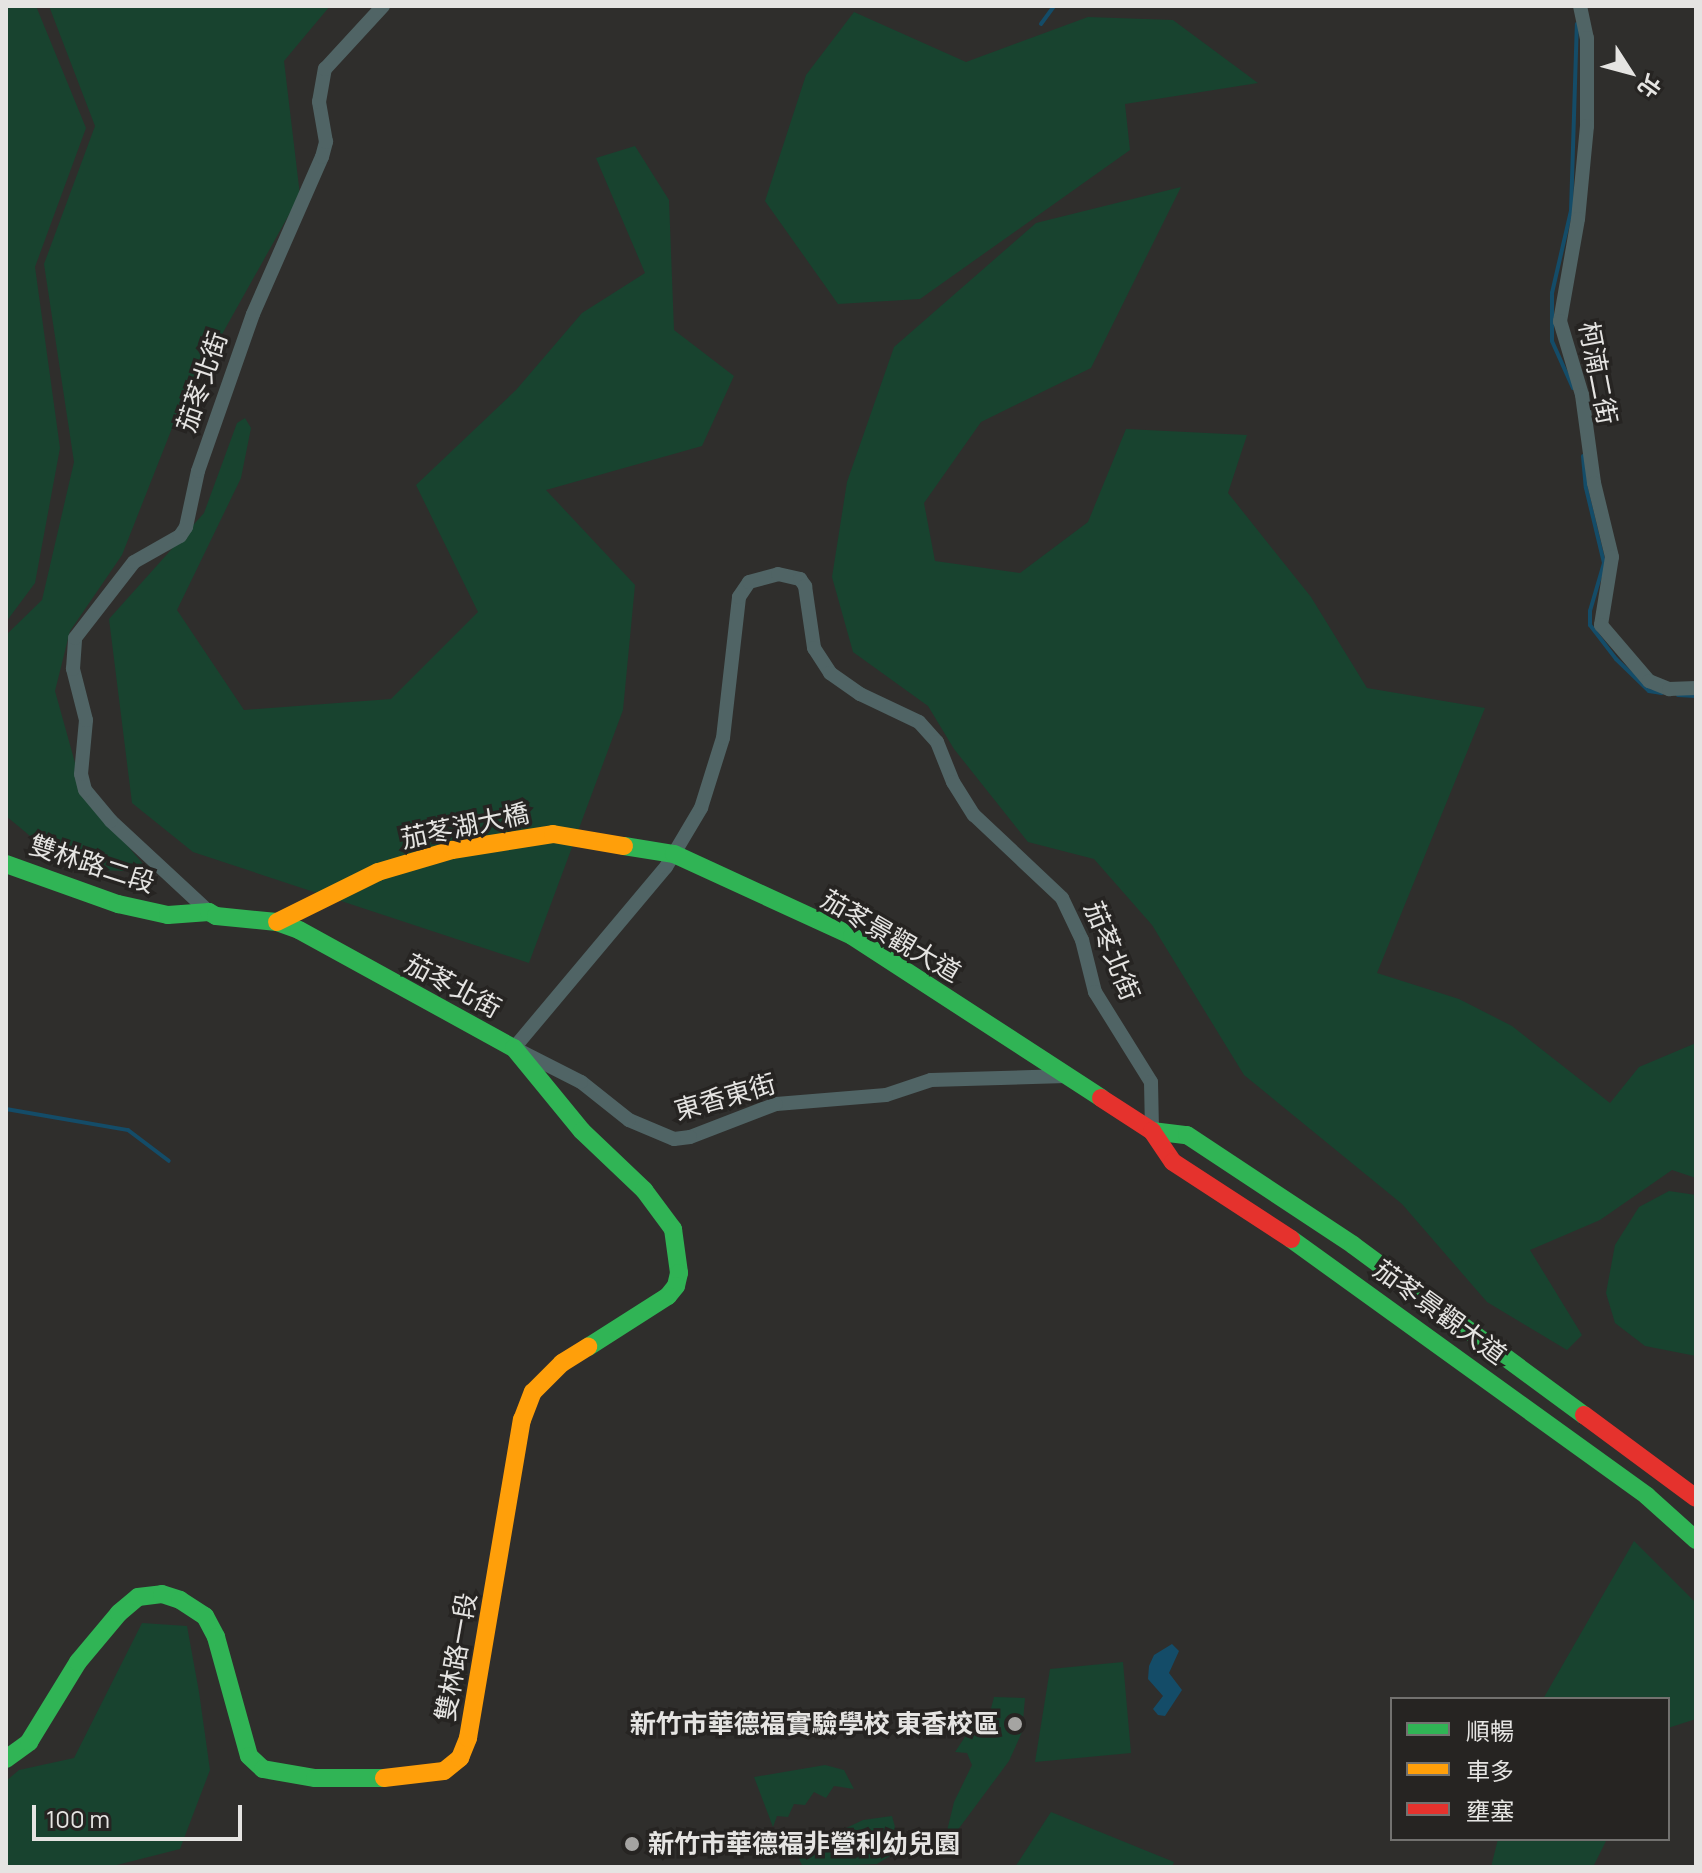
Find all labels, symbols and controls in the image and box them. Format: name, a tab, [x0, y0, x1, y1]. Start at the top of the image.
north arrow	[1590, 32, 1670, 112]
text: 北	[1631, 68, 1668, 104]
street label: 柯湳二街	[1573, 319, 1623, 427]
street label: 茄苳北街	[170, 328, 234, 436]
street label: 茄苳湖大橋	[398, 797, 532, 855]
street label: 雙林路二段	[25, 829, 159, 899]
street label: 茄苳景觀大道	[816, 883, 966, 989]
street label: 茄苳北街	[1078, 897, 1146, 1005]
street label: 茄苳北街	[400, 948, 506, 1024]
street label: 東香東街	[671, 1068, 779, 1126]
street label: 茄苳景觀大道	[1368, 1254, 1512, 1370]
street label: 雙林路一段	[429, 1590, 483, 1724]
legend	[1390, 1697, 1670, 1841]
place label: 新竹市華德福實驗學校 東香校區	[630, 1708, 999, 1740]
text: 順暢	[1466, 1714, 1514, 1747]
marker: 新竹市華德福實驗學校 東香校區	[1006, 1715, 1024, 1733]
text: 車多	[1466, 1754, 1514, 1787]
scale bar	[36, 1789, 246, 1839]
text: 壅塞	[1466, 1794, 1514, 1827]
text: 100 m	[46, 1802, 110, 1835]
place label: 新竹市華德福非營利幼兒園	[648, 1828, 960, 1860]
marker: 新竹市華德福非營利幼兒園	[623, 1835, 641, 1853]

